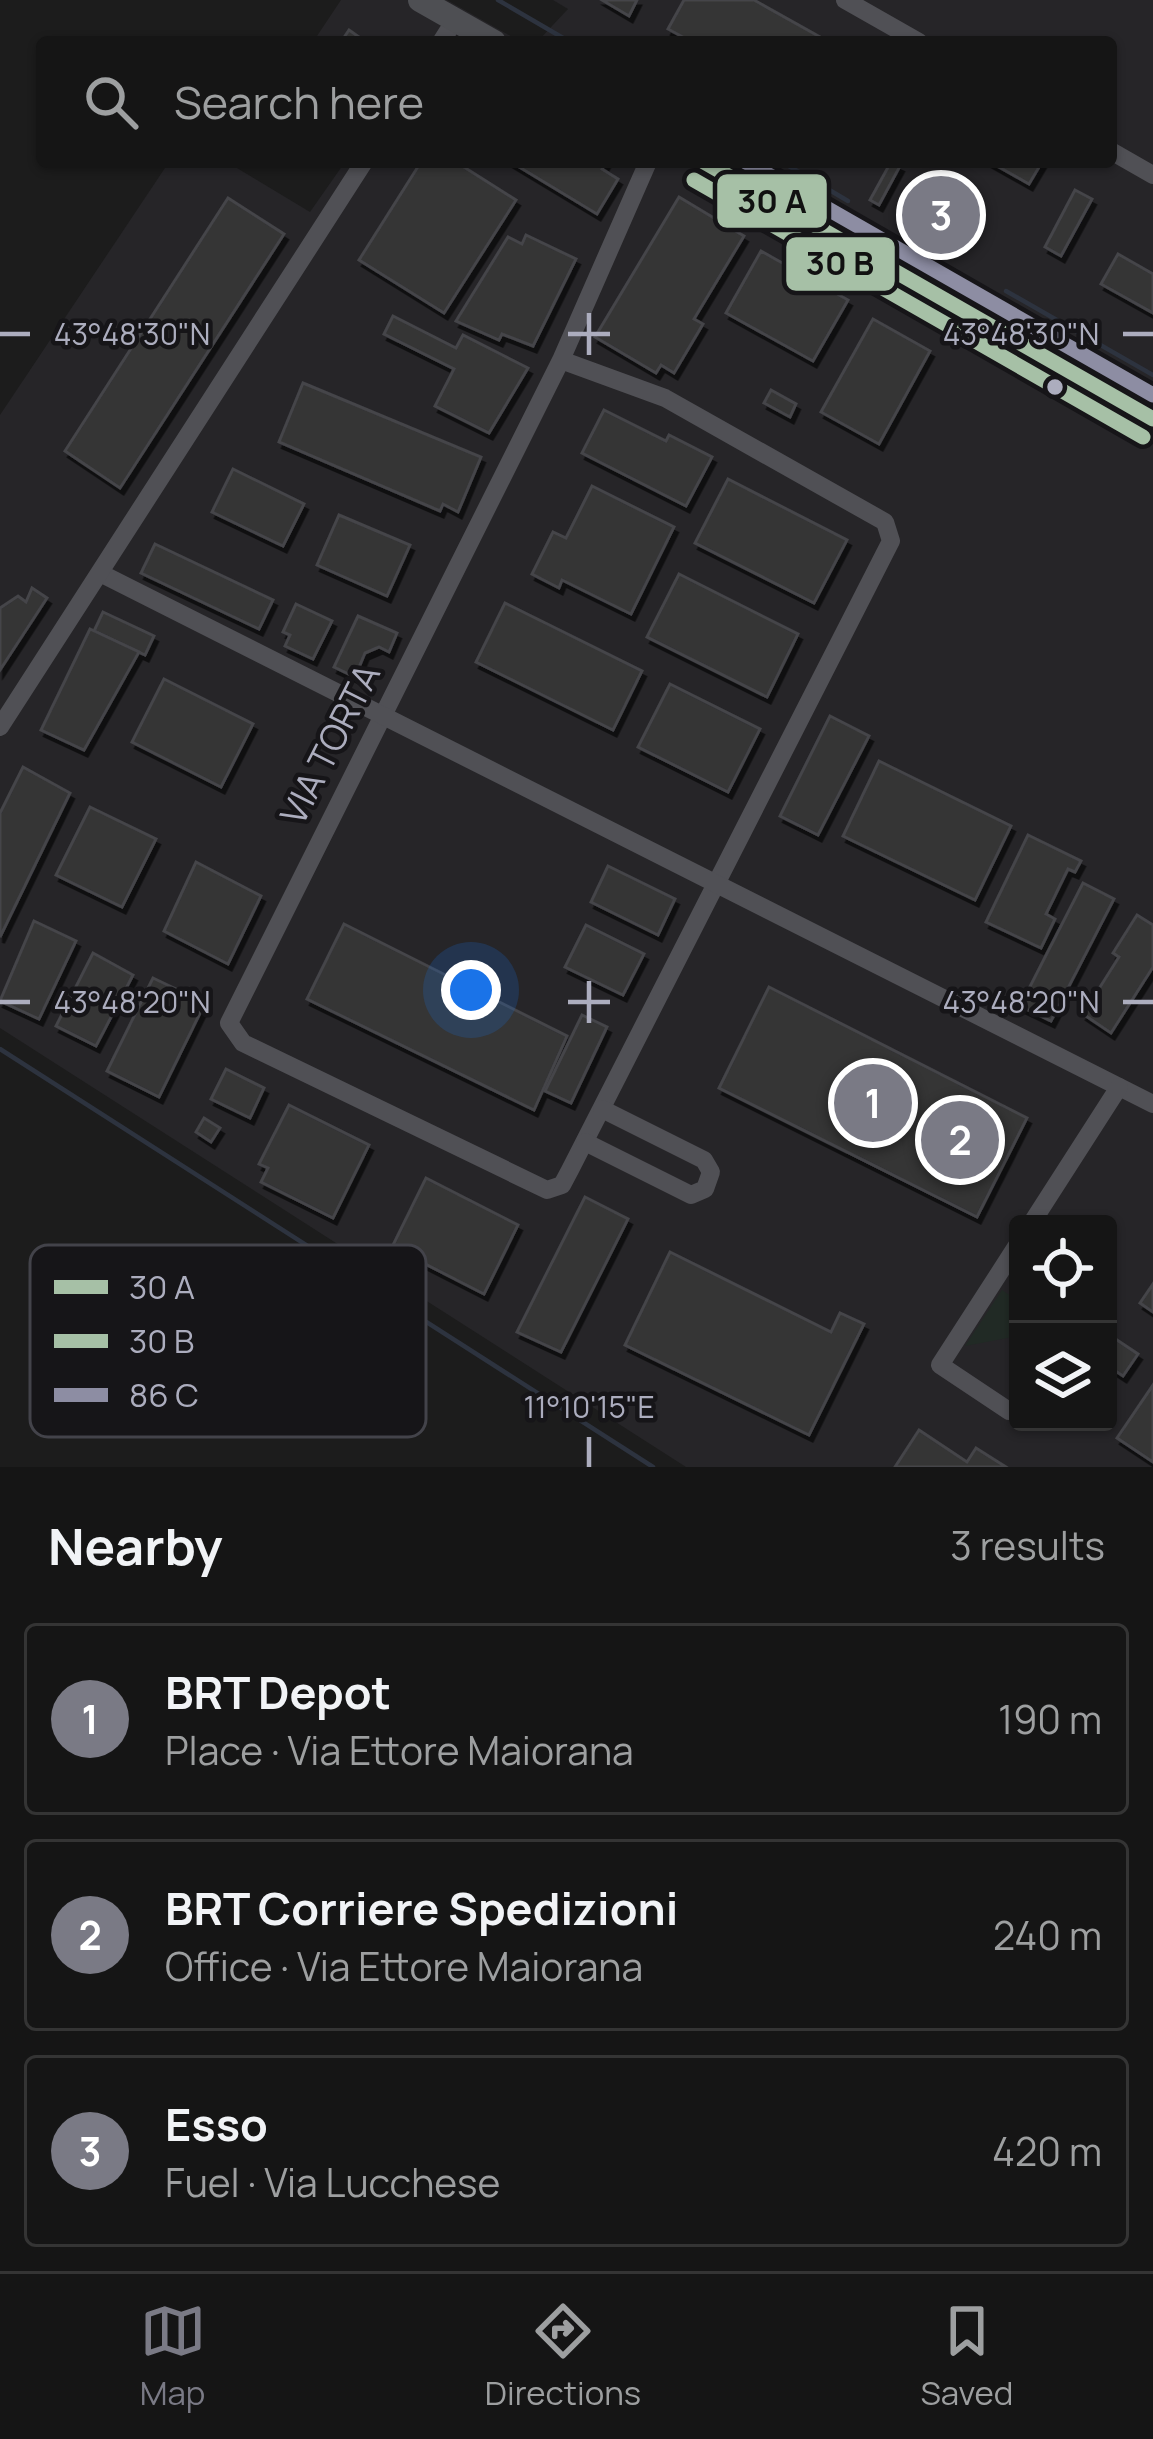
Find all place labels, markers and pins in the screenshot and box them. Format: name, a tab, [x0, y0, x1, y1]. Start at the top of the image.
pin: 3	[902, 170, 980, 260]
unlabelled marker	[1044, 376, 1066, 398]
pin: 1	[834, 1058, 912, 1148]
pin: 2	[921, 1095, 999, 1185]

